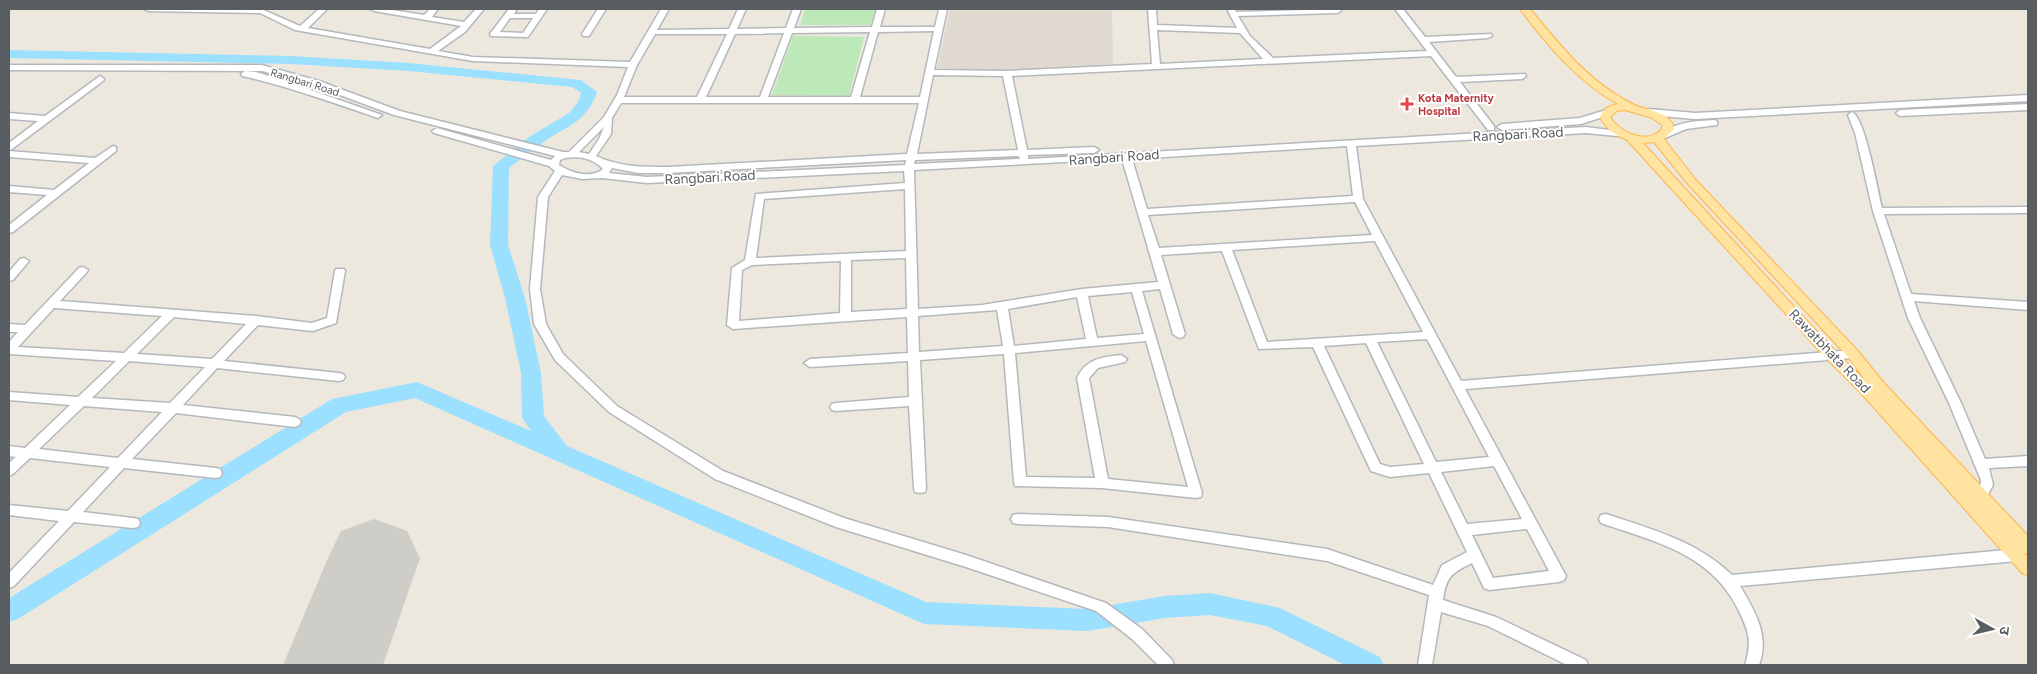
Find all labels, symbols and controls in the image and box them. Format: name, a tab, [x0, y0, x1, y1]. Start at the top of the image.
street label: Rangbari Road	[269, 66, 341, 99]
place label: Kota Maternity Hospital	[1418, 92, 1495, 118]
marker: Kota Maternity Hospital	[1400, 97, 1414, 111]
street label: Rangbari Road	[1472, 124, 1564, 145]
street label: Rangbari Road	[1068, 146, 1160, 169]
street label: Rangbari Road	[664, 167, 756, 188]
street label: Rawatbhata Road	[1785, 306, 1874, 397]
north arrow	[1967, 604, 2017, 654]
text: उ	[1995, 625, 2013, 637]

